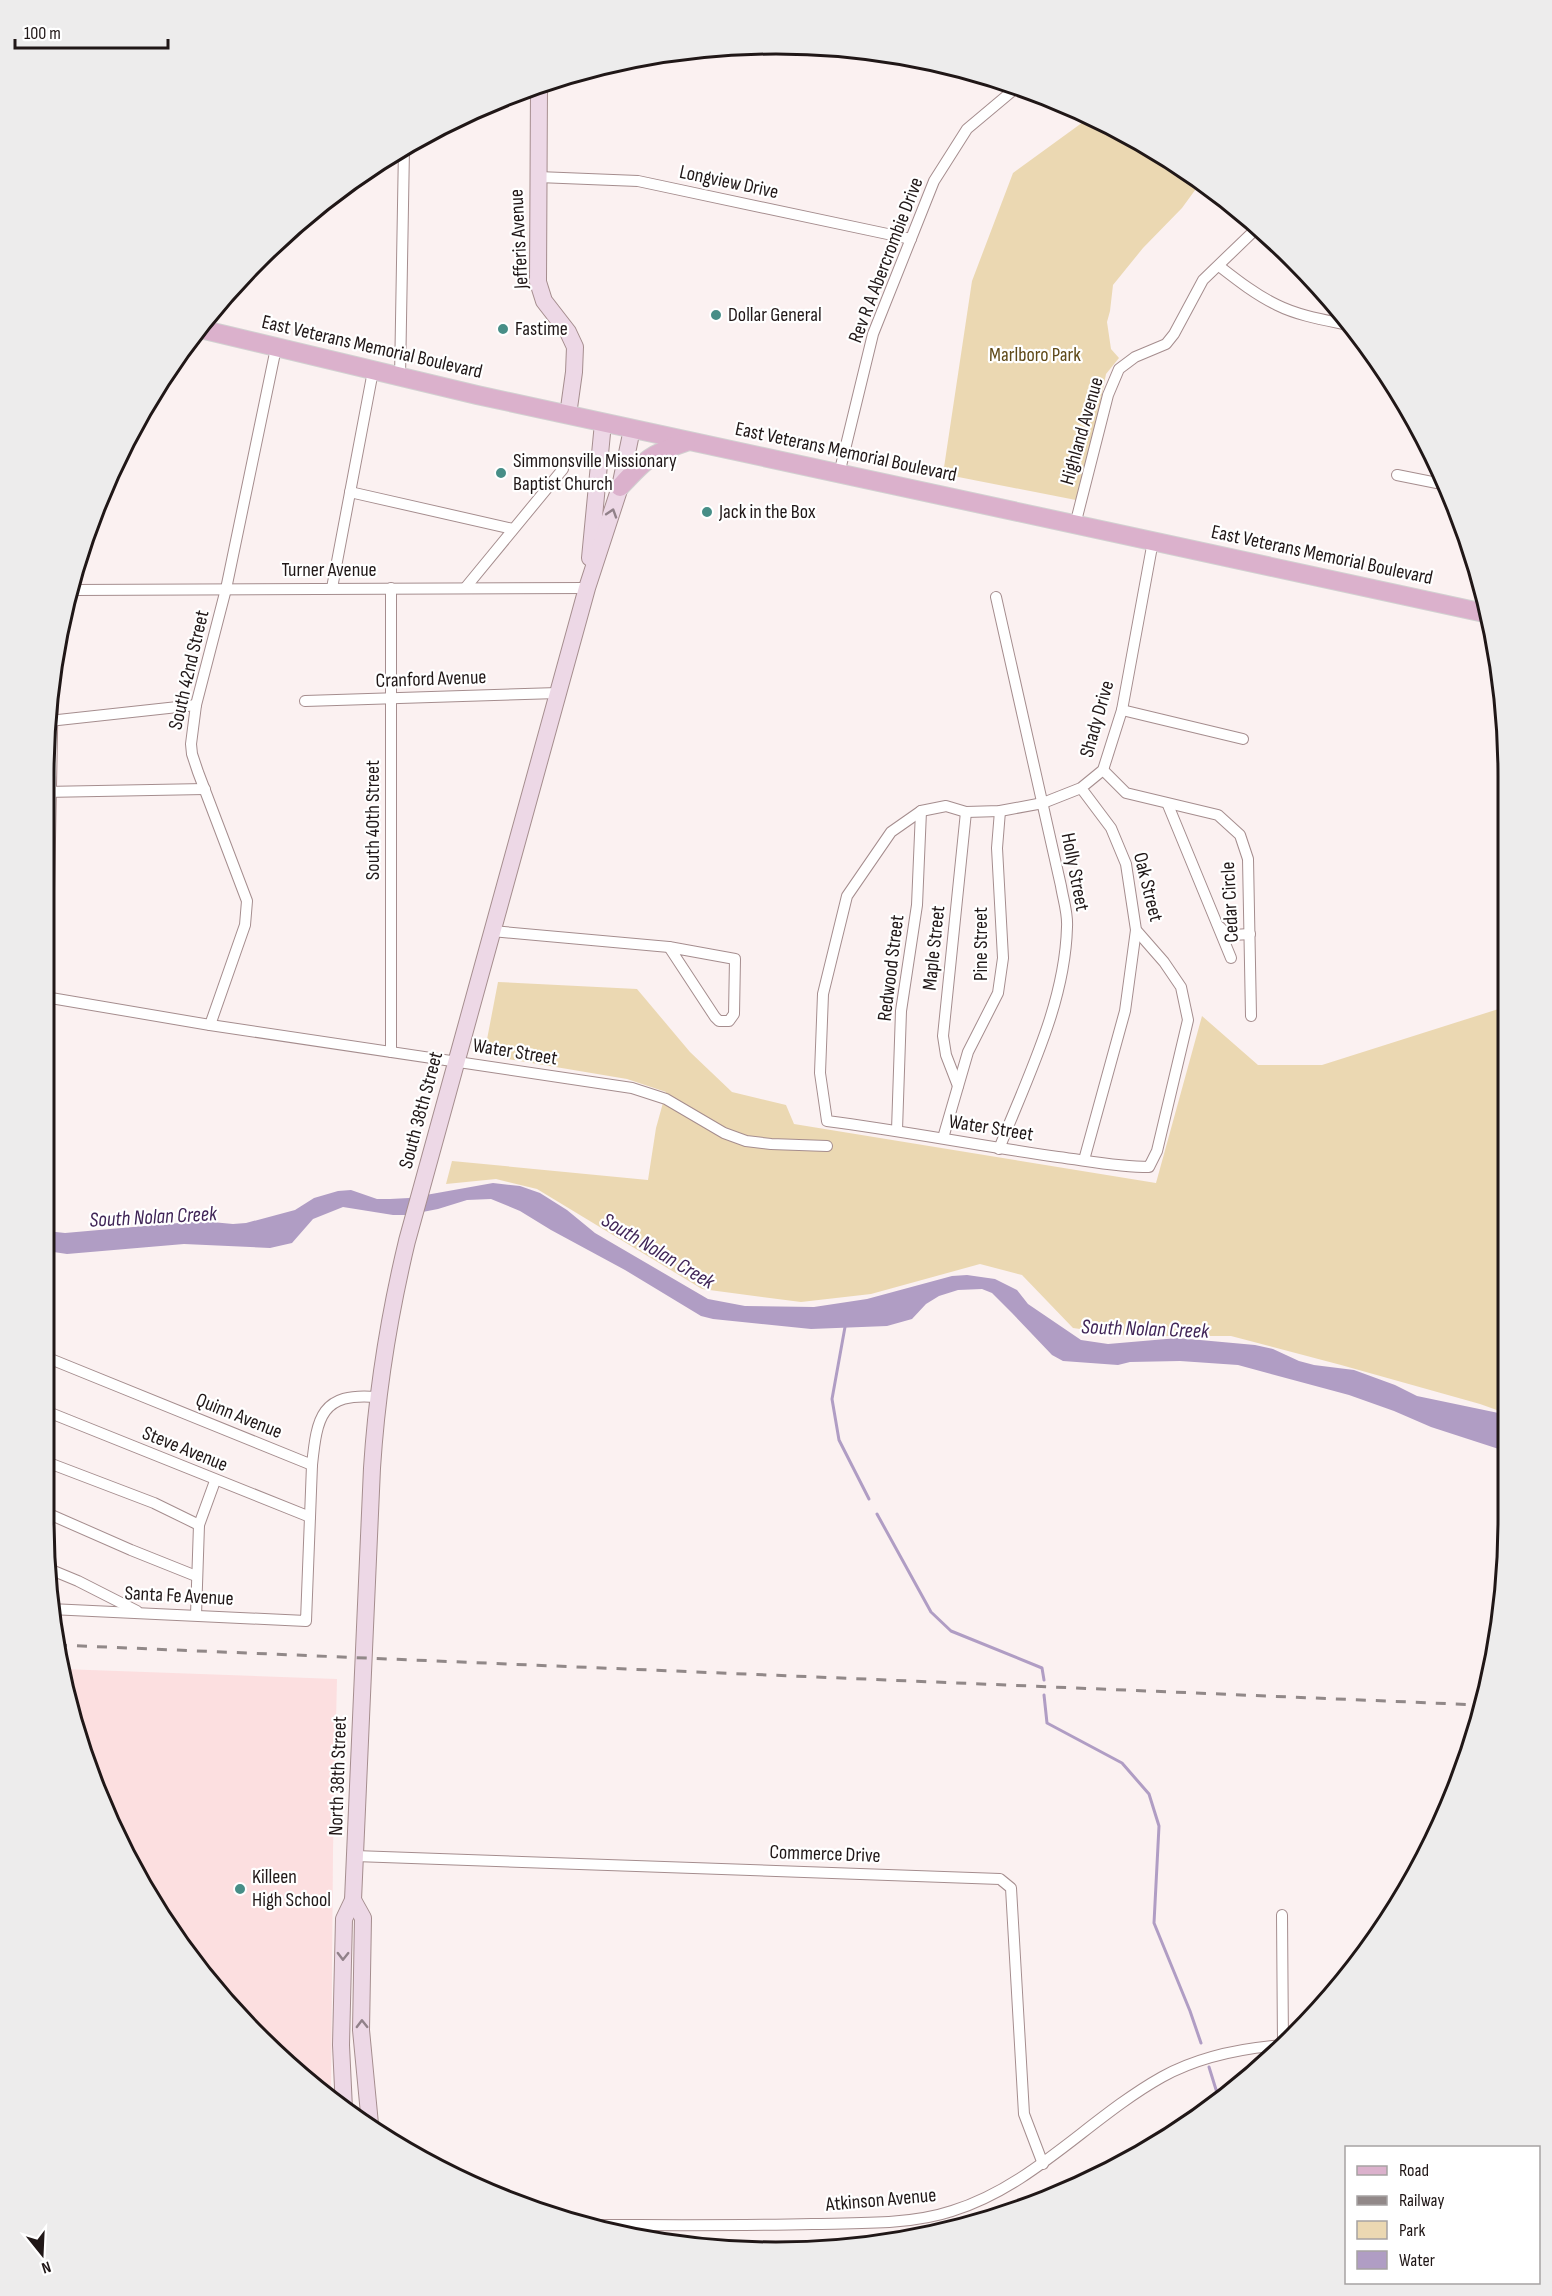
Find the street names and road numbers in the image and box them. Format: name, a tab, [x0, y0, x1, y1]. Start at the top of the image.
street label: Longview Drive	[677, 160, 781, 204]
street label: Rev R A Abercrombie Drive	[843, 174, 929, 346]
street label: Jefferis Avenue	[504, 188, 534, 291]
street label: East Veterans Memorial Boulevard	[259, 310, 485, 384]
street label: Highland Avenue	[1055, 374, 1109, 488]
street label: East Veterans Memorial Boulevard	[733, 417, 959, 487]
street label: East Veterans Memorial Boulevard	[1209, 520, 1435, 590]
street label: Turner Avenue	[281, 558, 377, 582]
street label: South 42nd Street	[164, 608, 214, 732]
street label: Cranford Avenue	[375, 665, 487, 693]
street label: Shady Drive	[1075, 678, 1119, 760]
street label: South 40th Street	[361, 760, 385, 880]
street label: Holly Street	[1056, 831, 1094, 913]
street label: Oak Street	[1128, 850, 1168, 924]
street label: Cedar Circle	[1216, 861, 1244, 943]
street label: Maple Street	[918, 904, 950, 992]
street label: Pine Street	[969, 907, 993, 981]
street label: Redwood Street	[873, 914, 909, 1022]
street label: Water Street	[471, 1033, 559, 1071]
street label: South 38th Street	[394, 1049, 448, 1171]
street label: Water Street	[947, 1109, 1035, 1147]
street label: Quinn Avenue	[192, 1388, 286, 1444]
street label: Steve Avenue	[139, 1421, 231, 1477]
street label: Santa Fe Avenue	[124, 1581, 234, 1611]
street label: North 38th Street	[324, 1716, 352, 1836]
street label: Commerce Drive	[769, 1840, 881, 1868]
street label: Atkinson Avenue	[824, 2183, 937, 2217]

